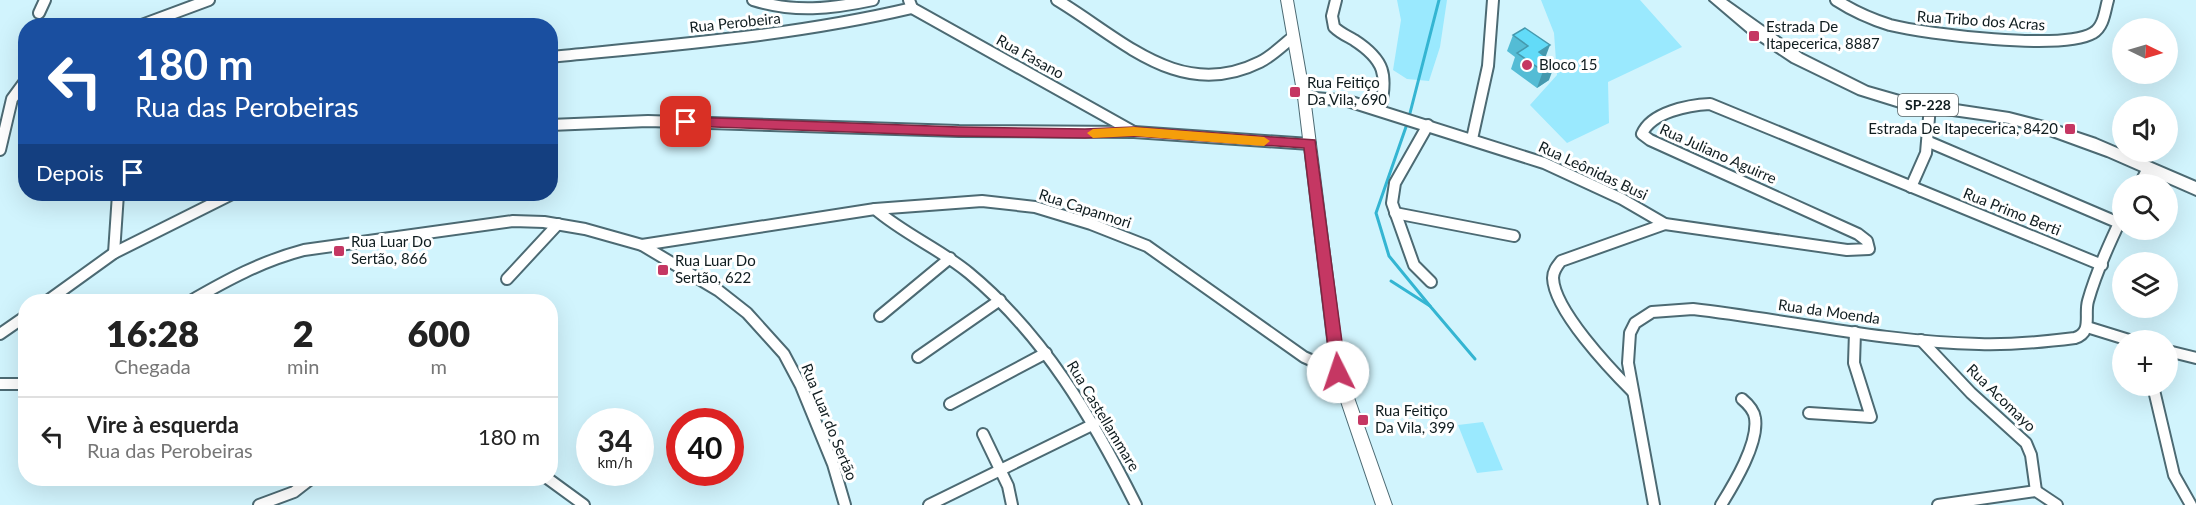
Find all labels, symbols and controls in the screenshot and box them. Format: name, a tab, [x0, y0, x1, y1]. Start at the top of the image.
street label: Rua Tribo dos Acras	[1916, 7, 2046, 33]
street label: Rua Perobeira	[688, 8, 781, 36]
place label: Estrada De Itapecerica, 8887	[1766, 17, 1880, 52]
north arrow	[2112, 18, 2178, 84]
map controls	[2112, 18, 2178, 396]
marker: Estrada De Itapecerica, 8887	[1747, 29, 1761, 43]
street label: Rua Fasano	[994, 30, 1067, 82]
text: 180 m	[135, 39, 253, 89]
icon: left	[36, 42, 114, 120]
place label: Bloco 15	[1539, 55, 1597, 73]
marker: Bloco 15	[1520, 58, 1534, 72]
place label: Rua Feitiço Da Vila, 690	[1307, 73, 1387, 108]
marker: Rua Feitiço Da Vila, 690	[1288, 85, 1302, 99]
text: Rua das Perobeiras	[135, 90, 359, 123]
road number: SP-228	[1898, 94, 1958, 116]
pin	[660, 96, 711, 147]
button: sound	[2112, 96, 2178, 162]
icon: arrive	[669, 105, 702, 138]
street label: Rua Juliano Aguirre	[1657, 119, 1780, 187]
place label: Estrada De Itapecerica, 8420	[1868, 119, 2058, 137]
marker: Estrada De Itapecerica, 8420	[2063, 122, 2077, 136]
street label: Rua Leônidas Busi	[1536, 137, 1651, 203]
icon: arrive	[116, 156, 149, 189]
text: Depois	[36, 159, 104, 186]
button: search	[2112, 174, 2178, 240]
street label: Rua Primo Berti	[1961, 183, 2064, 239]
street label: Rua Capannori	[1037, 185, 1134, 232]
place label: Rua Luar Do Sertão, 866	[351, 232, 432, 267]
marker: Rua Luar Do Sertão, 866	[332, 244, 346, 258]
place label: Rua Luar Do Sertão, 622	[675, 251, 756, 286]
button: layers	[2112, 252, 2178, 318]
marker: Rua Luar Do Sertão, 622	[656, 263, 670, 277]
street label: Rua da Moenda	[1777, 295, 1881, 327]
text: 16:28	[106, 311, 199, 355]
text: 2	[293, 311, 314, 355]
text: 600	[407, 311, 470, 355]
button: +	[2112, 330, 2178, 396]
position arrow	[1306, 340, 1370, 404]
text: Chegada	[114, 354, 191, 378]
text: min	[287, 354, 319, 378]
text: m	[430, 354, 447, 378]
street label: Rua Castellammare	[1064, 357, 1144, 474]
street label: Rua Acomayo	[1963, 360, 2040, 435]
street label: Rua Luar do Sertão	[798, 361, 862, 483]
place label: Rua Feitiço Da Vila, 399	[1375, 401, 1455, 436]
speed limit sign: 40	[666, 408, 744, 486]
text: Vire à esquerda	[87, 411, 239, 438]
marker: Rua Feitiço Da Vila, 399	[1356, 413, 1370, 427]
icon: left	[36, 420, 69, 453]
text: 34	[598, 422, 632, 458]
text: 180 m	[478, 423, 540, 450]
text: Rua das Perobeiras	[87, 438, 253, 462]
text: km/h	[597, 453, 633, 471]

